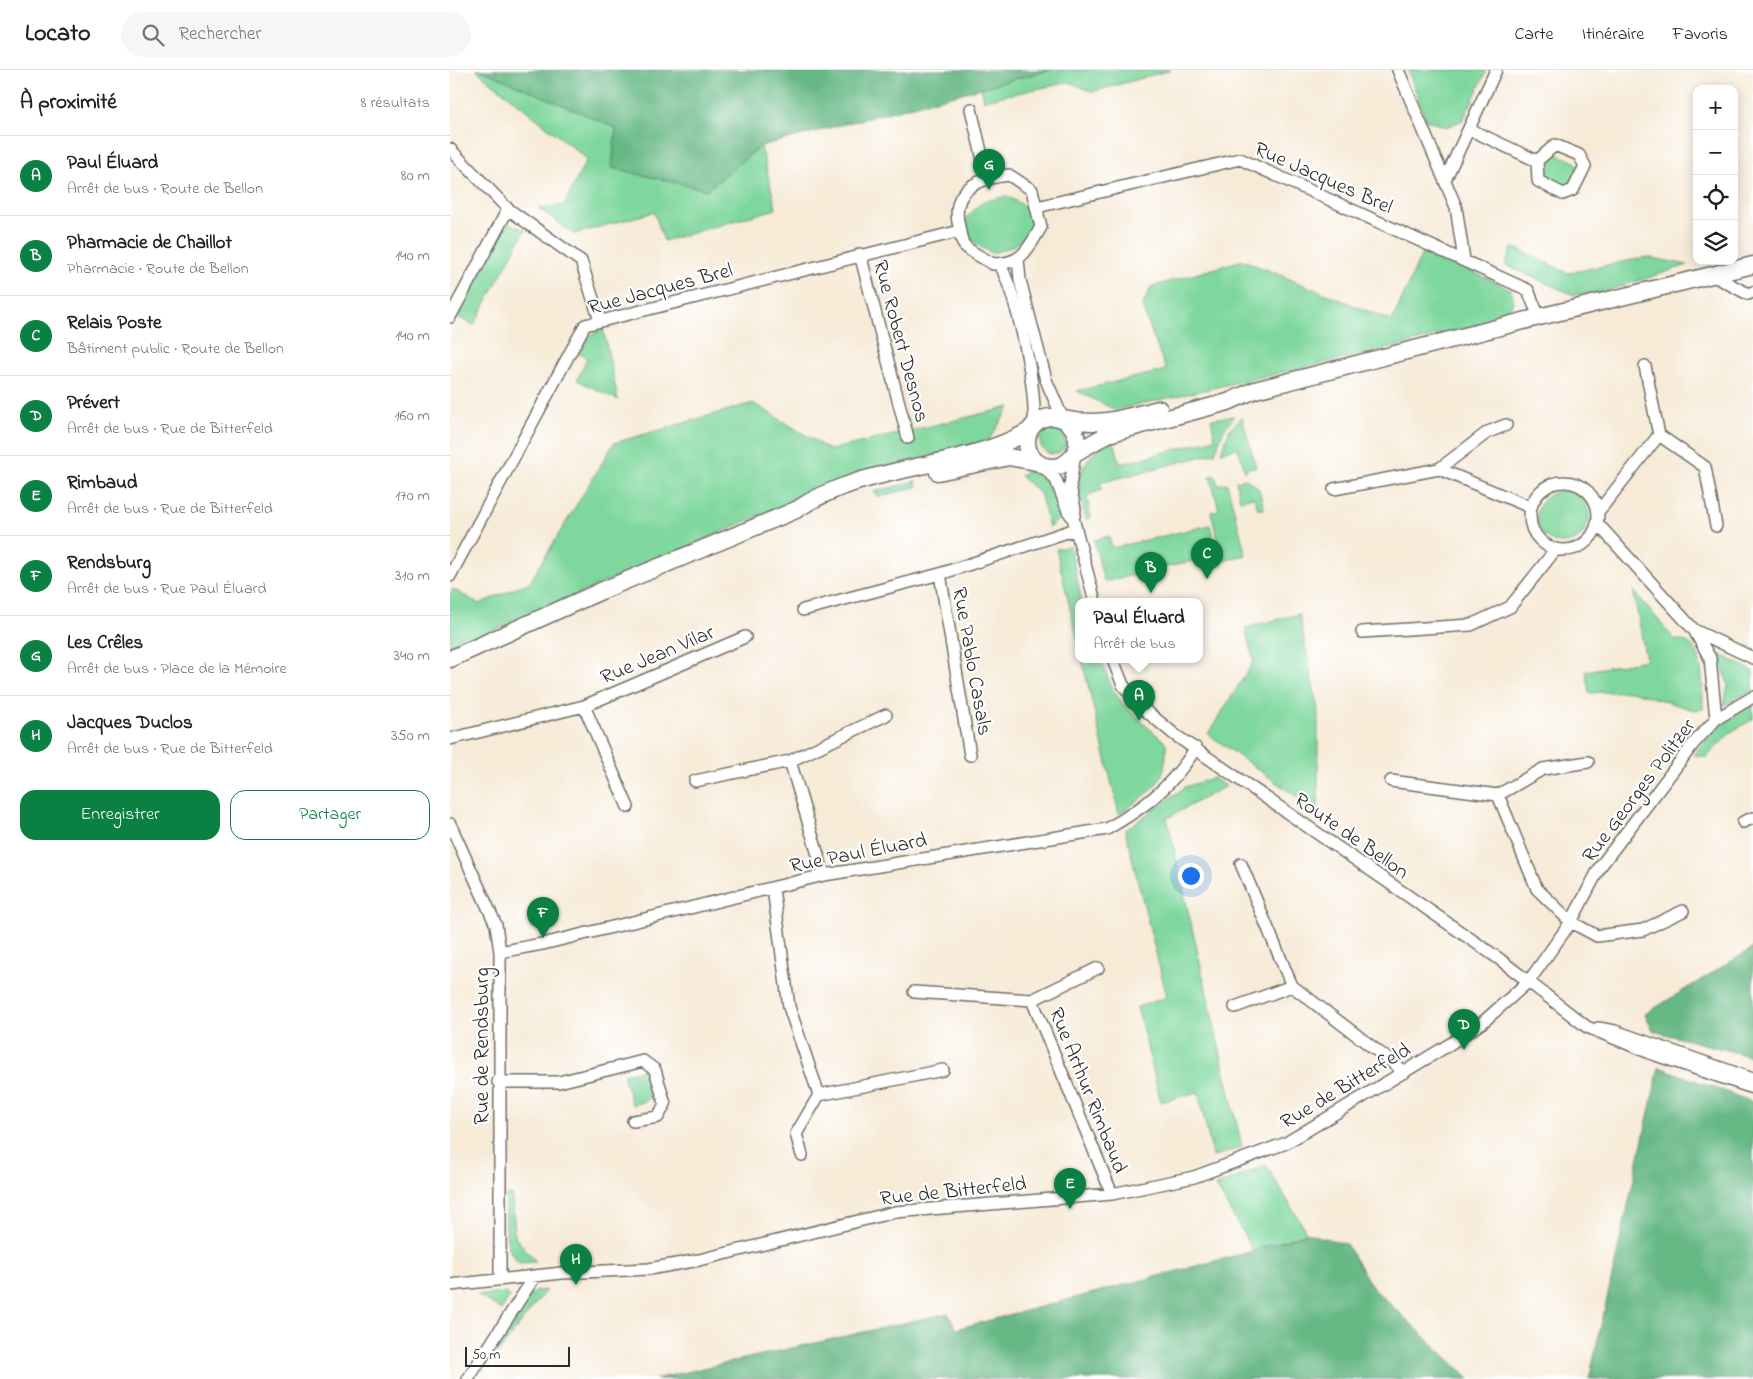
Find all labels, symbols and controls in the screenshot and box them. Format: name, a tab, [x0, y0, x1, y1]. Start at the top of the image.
search box	[121, 12, 471, 57]
text: Locato	[25, 17, 91, 52]
icon: search	[139, 21, 167, 49]
text: Rechercher	[179, 21, 261, 48]
text: Carte	[1514, 22, 1554, 48]
text: Itinéraire	[1582, 22, 1644, 48]
text: Favoris	[1672, 22, 1728, 48]
map controls	[1693, 85, 1738, 265]
button: +	[1693, 85, 1738, 130]
text: À proximité	[20, 88, 117, 118]
text: 8 résultats	[360, 91, 430, 115]
button: −	[1693, 130, 1738, 175]
street label: Rue Jacques Brel	[1249, 135, 1397, 223]
pin: G	[973, 149, 1005, 190]
text: Paul Éluard	[67, 150, 158, 177]
text: A	[31, 164, 41, 188]
text: 80 m	[401, 164, 430, 188]
button: locate	[1693, 175, 1738, 220]
text: Arrêt de bus · Route de Bellon	[67, 177, 263, 201]
button: layers	[1693, 220, 1738, 265]
text: Pharmacie de Chaillot	[67, 230, 232, 257]
text: B	[31, 244, 41, 268]
text: 140 m	[395, 244, 430, 268]
street label: Rue Jacques Brel	[585, 256, 736, 324]
text: Pharmacie · Route de Bellon	[67, 257, 249, 281]
street label: Rue Robert Desnos	[864, 257, 936, 426]
text: Relais Poste	[67, 310, 162, 337]
text: C	[32, 324, 40, 348]
text: 140 m	[395, 324, 430, 348]
text: Bâtiment public · Route de Bellon	[67, 337, 284, 361]
text: Prévert	[67, 390, 120, 417]
text: D	[30, 404, 42, 428]
text: 160 m	[395, 404, 430, 428]
text: Arrêt de bus · Rue de Bitterfeld	[67, 417, 273, 441]
text: Rimbaud	[67, 470, 137, 497]
text: E	[31, 484, 41, 508]
text: 170 m	[395, 484, 430, 508]
text: Arrêt de bus · Rue de Bitterfeld	[67, 497, 273, 521]
pin: C	[1191, 538, 1223, 579]
text: Rendsburg	[67, 550, 151, 577]
pin: B	[1135, 552, 1167, 593]
text: F	[31, 564, 41, 588]
text: 310 m	[395, 564, 430, 588]
text: Arrêt de bus · Rue Paul Éluard	[67, 577, 267, 601]
street label: Rue Pablo Casals	[943, 585, 999, 738]
popup	[1075, 598, 1203, 663]
text: Paul Éluard	[1093, 605, 1185, 632]
street label: Rue Jean Vilar	[596, 618, 720, 693]
text: Les Crêles	[67, 630, 143, 657]
text: Arrêt de bus	[1093, 632, 1176, 656]
text: G	[31, 644, 41, 668]
text: 340 m	[393, 644, 430, 668]
text: Arrêt de bus · Place de la Mémoire	[67, 657, 287, 681]
pin: A	[1123, 680, 1155, 721]
text: Jacques Duclos	[67, 710, 193, 737]
street label: Rue Georges Politzer	[1575, 713, 1706, 871]
text: H	[31, 724, 41, 748]
text: 350 m	[391, 724, 430, 748]
text: Arrêt de bus · Rue de Bitterfeld	[67, 737, 273, 761]
street label: Route de Bellon	[1287, 786, 1415, 888]
button: Enregistrer	[20, 790, 220, 840]
button: Partager	[230, 790, 430, 840]
street label: Rue Paul Éluard	[787, 826, 930, 882]
your location	[1178, 863, 1204, 889]
pin: F	[527, 897, 559, 938]
street label: Rue de Rendsburg	[468, 967, 500, 1125]
street label: Rue Arthur Rimbaud	[1040, 1003, 1134, 1178]
pin: D	[1448, 1009, 1480, 1050]
street label: Rue de Bitterfeld	[1275, 1036, 1417, 1137]
pin: E	[1054, 1168, 1086, 1209]
street label: Rue de Bitterfeld	[878, 1169, 1028, 1215]
pin: H	[560, 1244, 592, 1285]
scale bar	[465, 1344, 570, 1367]
text: 50 m	[472, 1345, 500, 1366]

